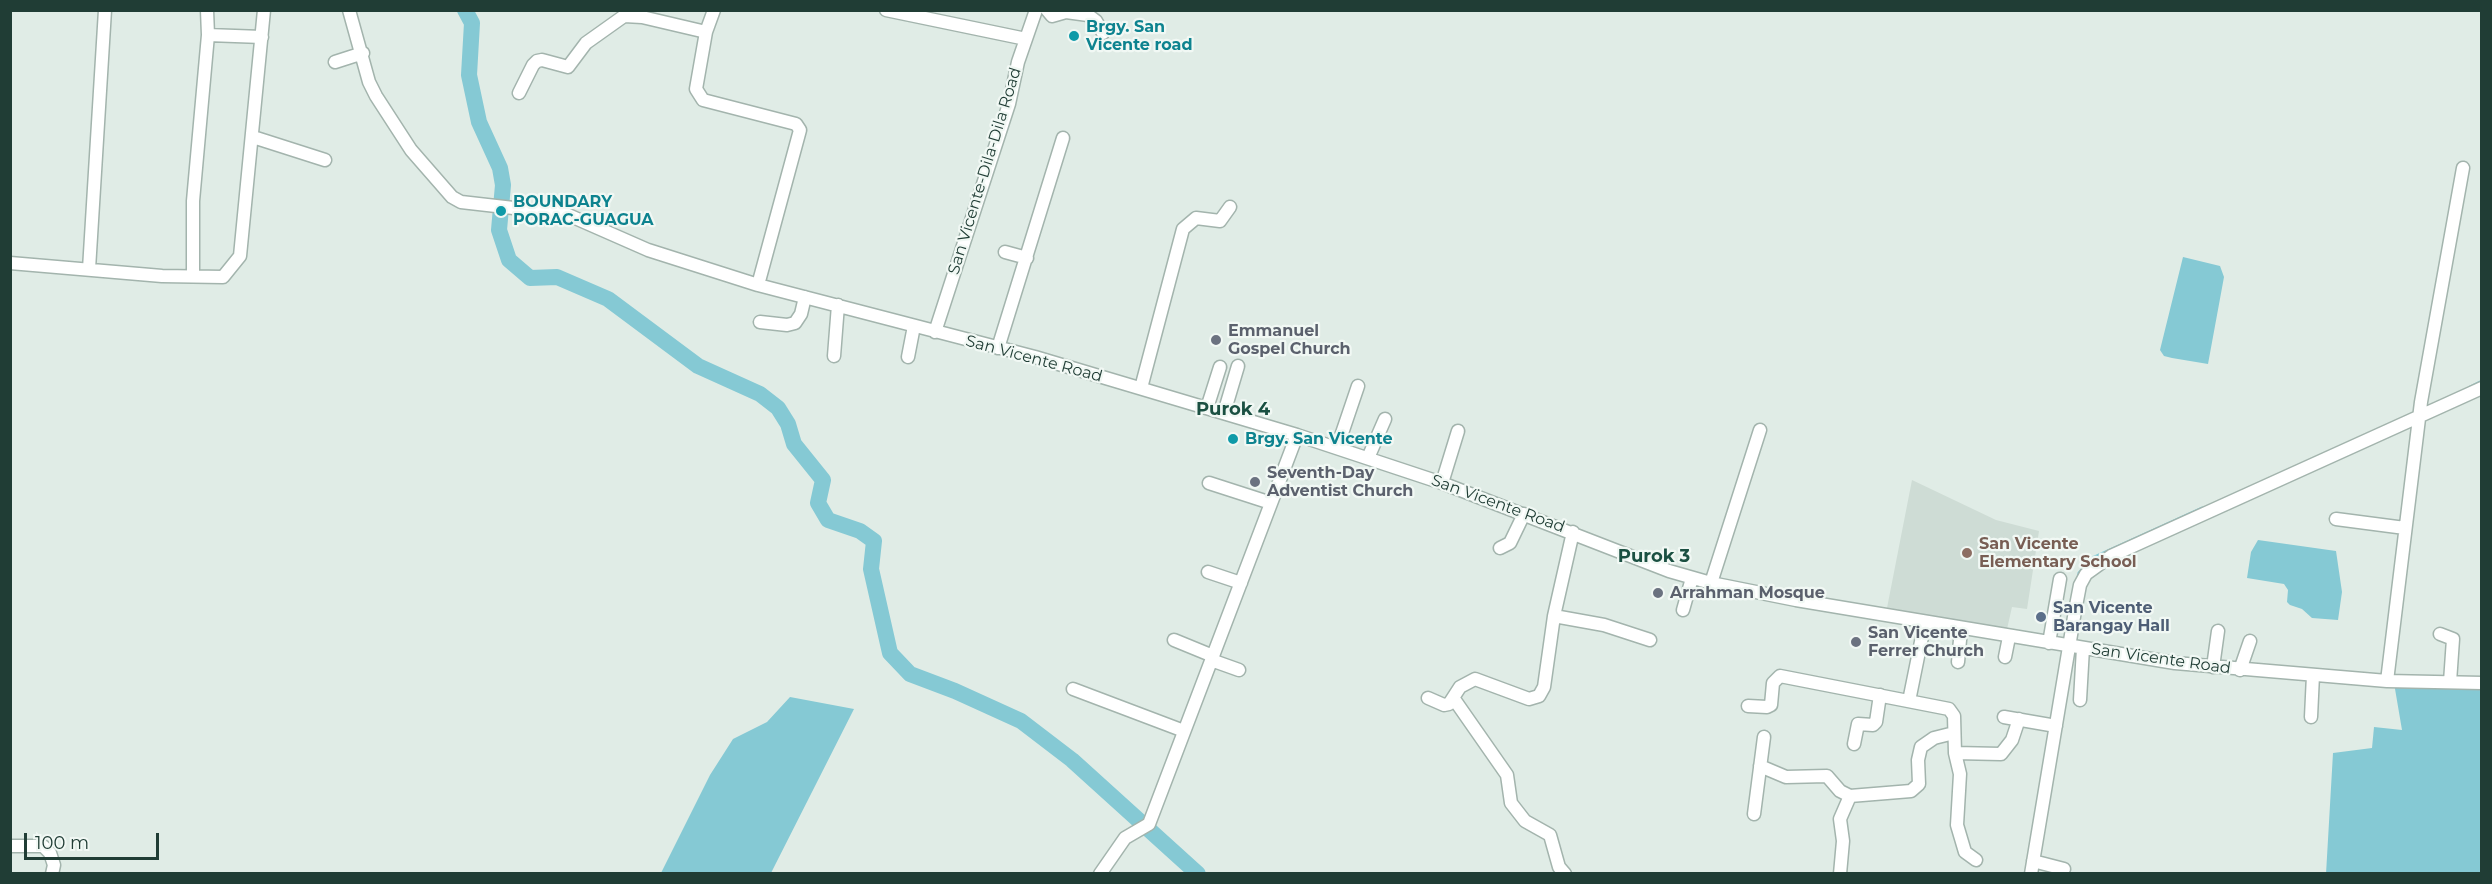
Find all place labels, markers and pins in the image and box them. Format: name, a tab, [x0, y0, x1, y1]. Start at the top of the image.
place label: Brgy. San Vicente road	[1086, 17, 1193, 55]
marker: Brgy. San Vicente road	[1067, 29, 1081, 43]
place label: BOUNDARY PORAC-GUAGUA	[513, 192, 654, 230]
marker: BOUNDARY PORAC-GUAGUA	[494, 204, 508, 218]
place label: Emmanuel Gospel Church	[1228, 321, 1351, 359]
marker: Emmanuel Gospel Church	[1209, 333, 1223, 347]
place label: Brgy. San Vicente	[1245, 429, 1393, 449]
marker: Brgy. San Vicente	[1226, 432, 1240, 446]
place label: Seventh-Day Adventist Church	[1267, 463, 1413, 501]
marker: Seventh-Day Adventist Church	[1248, 475, 1262, 489]
place label: San Vicente Elementary School	[1979, 534, 2137, 572]
marker: San Vicente Elementary School	[1960, 546, 1974, 560]
place label: Arrahman Mosque	[1670, 583, 1825, 603]
marker: Arrahman Mosque	[1651, 586, 1665, 600]
place label: San Vicente Barangay Hall	[2053, 598, 2170, 636]
marker: San Vicente Barangay Hall	[2034, 610, 2048, 624]
place label: San Vicente Ferrer Church	[1868, 623, 1984, 661]
marker: San Vicente Ferrer Church	[1849, 635, 1863, 649]

